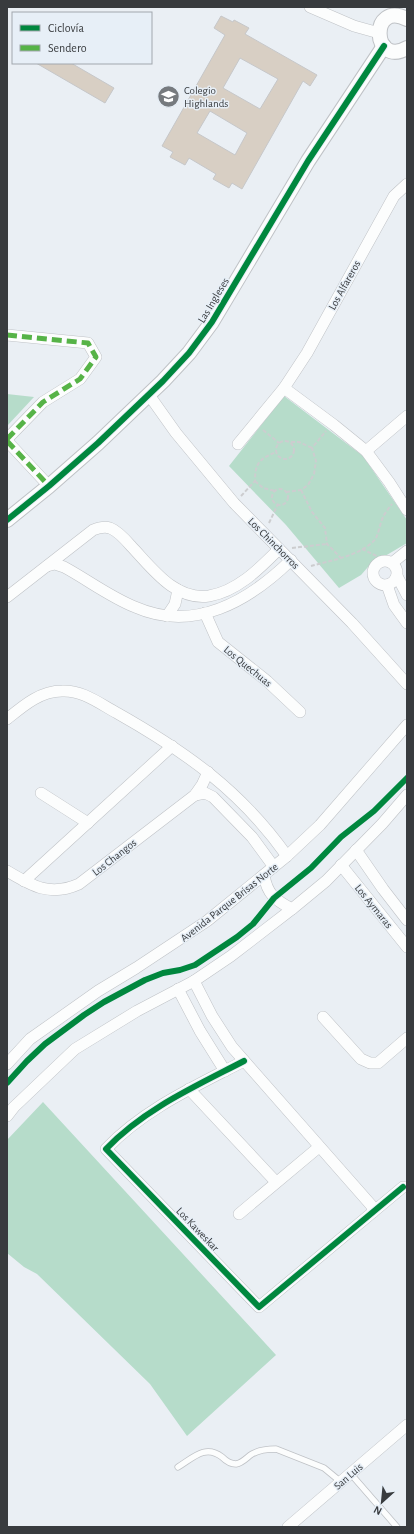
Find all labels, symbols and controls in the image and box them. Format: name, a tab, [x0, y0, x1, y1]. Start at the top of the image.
legend	[12, 12, 152, 64]
text: Ciclovía	[48, 22, 84, 34]
text: Sendero	[48, 42, 87, 54]
school or university icon: Colegio Highlands	[155, 83, 181, 109]
place label: Colegio Highlands	[184, 85, 228, 109]
street label: Los Alfareros	[326, 259, 362, 312]
street label: Las Ingleses	[196, 276, 231, 325]
street label: Los Chinchorros	[246, 516, 301, 571]
street label: Los Quechuas	[222, 644, 274, 689]
street label: Los Changos	[90, 837, 138, 878]
street label: Avenida Parque Brisas Norte	[179, 861, 280, 944]
street label: Los Aymaras	[353, 882, 395, 930]
street label: Los Kaweskar	[174, 1205, 221, 1254]
street label: San Luis	[332, 1461, 365, 1492]
north arrow	[362, 1482, 402, 1522]
text: N	[372, 1504, 384, 1517]

